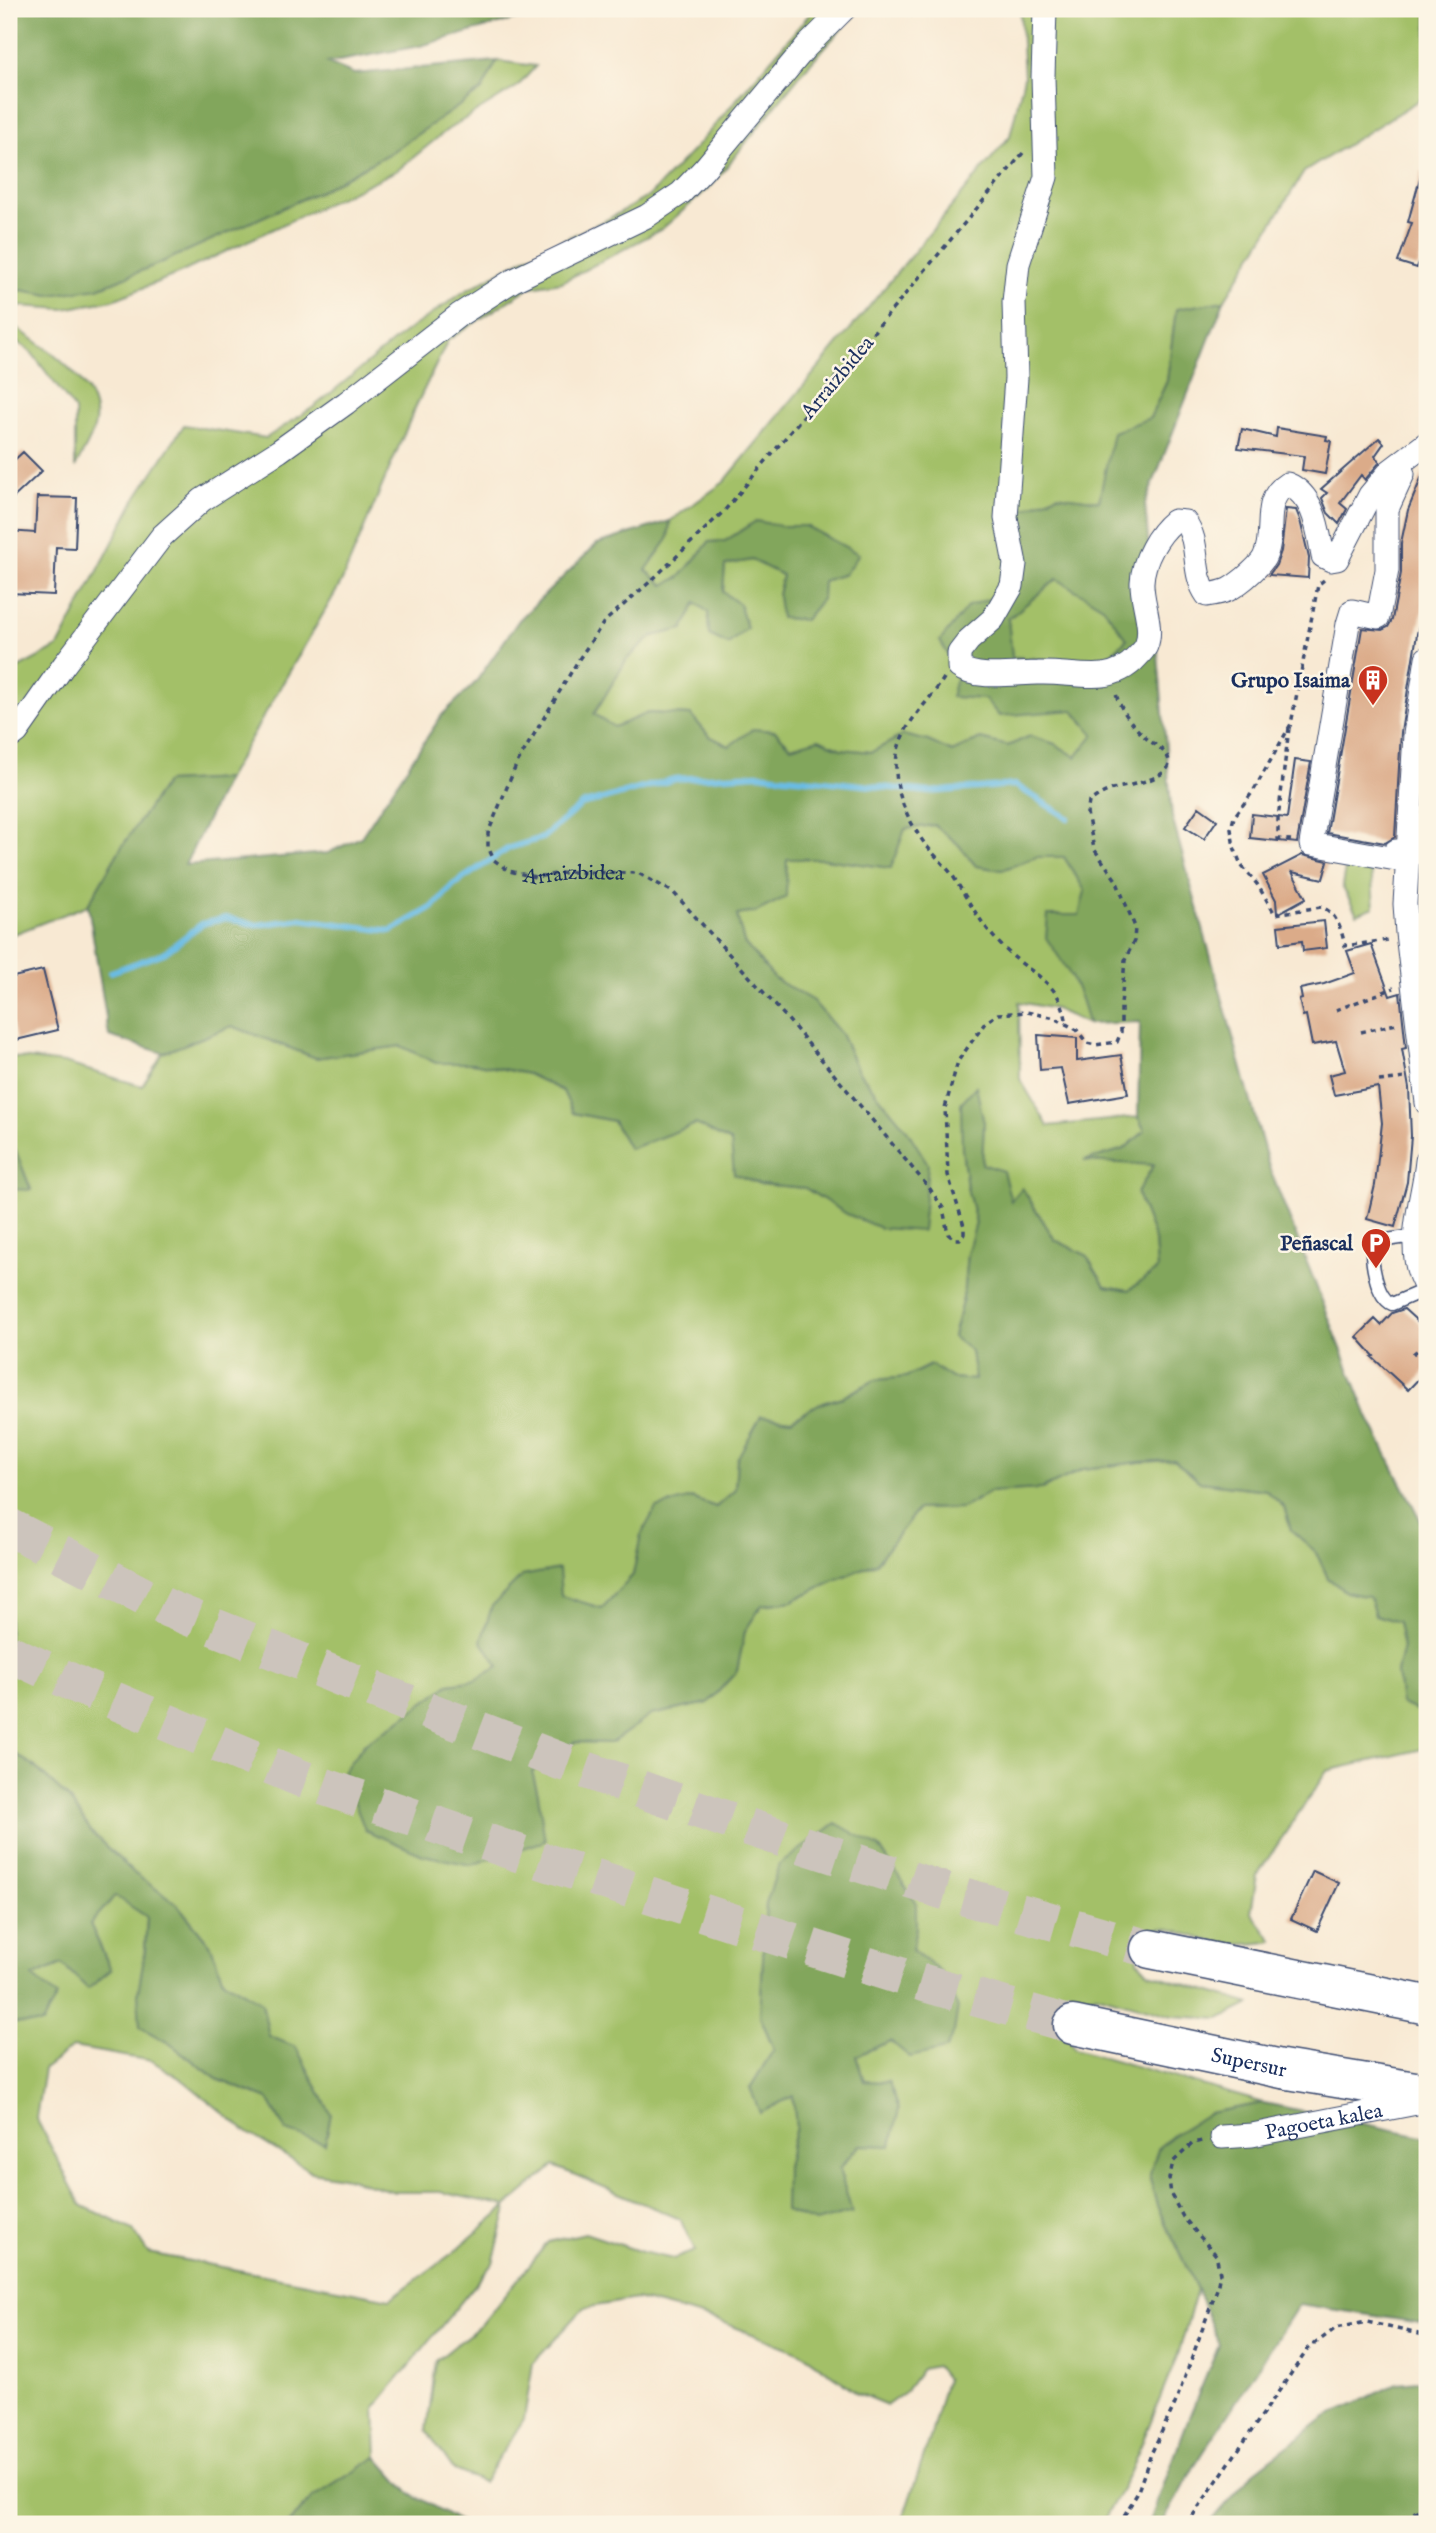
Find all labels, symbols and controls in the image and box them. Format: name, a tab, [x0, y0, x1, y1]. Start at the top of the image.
street label: Arraizbidea	[795, 330, 881, 426]
building icon: Grupo Isaima	[1356, 663, 1390, 707]
place label: Grupo Isaima	[1231, 668, 1351, 695]
street label: Arraizbidea	[520, 860, 625, 892]
parking icon: Peñascal	[1359, 1226, 1393, 1270]
place label: Peñascal	[1280, 1231, 1354, 1258]
street label: Supersur	[1209, 2042, 1289, 2085]
street label: Pagoeta kalea	[1263, 2098, 1386, 2147]

